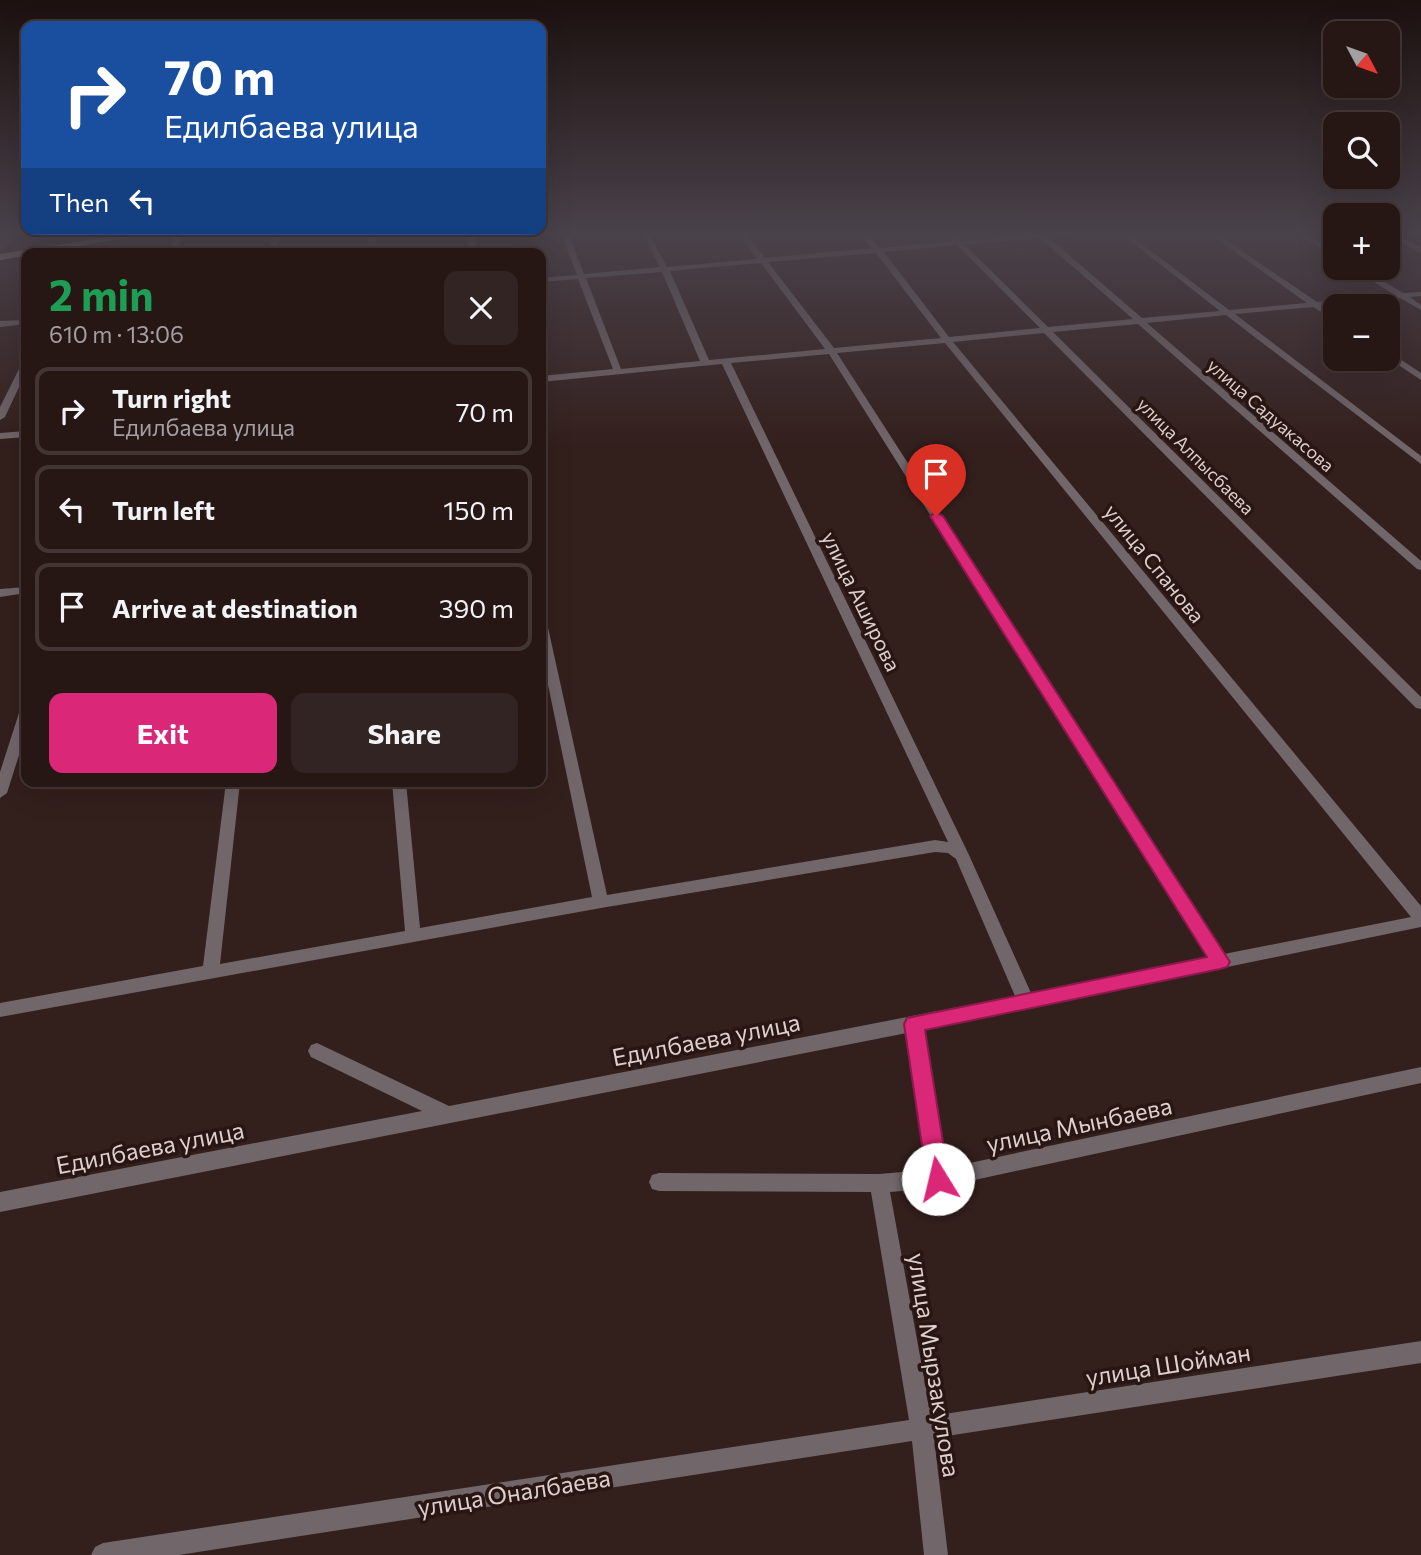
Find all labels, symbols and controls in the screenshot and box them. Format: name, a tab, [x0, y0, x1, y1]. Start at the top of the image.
north arrow	[1323, 21, 1400, 98]
map controls	[1323, 21, 1400, 371]
text: 70 m	[164, 45, 275, 105]
icon: right	[49, 49, 140, 140]
text: Едилбаева улица	[164, 105, 419, 145]
button: search	[1323, 112, 1400, 189]
icon: left	[123, 182, 161, 220]
text: Then	[49, 186, 109, 217]
button: +	[1323, 203, 1400, 280]
text: 2 min	[49, 268, 154, 320]
button: close	[444, 271, 518, 345]
button: −	[1323, 294, 1400, 371]
text: 610 m · 13:06	[49, 320, 184, 348]
street label: улица Садуакасова	[1203, 354, 1339, 476]
text: Turn right	[112, 382, 231, 413]
icon: right	[53, 392, 91, 430]
street label: улица Алпысбаева	[1133, 393, 1259, 519]
text: 70 m	[456, 396, 514, 427]
text: Едилбаева улица	[112, 413, 295, 441]
pin	[906, 444, 966, 516]
icon: arrive	[917, 455, 955, 493]
icon: left	[53, 490, 91, 528]
text: Turn left	[112, 494, 215, 525]
text: 150 m	[443, 494, 514, 525]
street label: улица Спанова	[1100, 499, 1210, 627]
street label: улица Аширова	[817, 527, 907, 675]
icon: arrive	[53, 588, 91, 626]
text: Arrive at destination	[112, 592, 358, 623]
text: 390 m	[439, 592, 514, 623]
button: Exit	[49, 693, 277, 773]
button: Share	[291, 693, 518, 773]
street label: Едилбаева улица	[609, 1007, 803, 1071]
street label: улица Мынбаева	[983, 1090, 1175, 1158]
street label: Едилбаева улица	[53, 1115, 247, 1179]
position arrow	[901, 1142, 975, 1216]
street label: улица Мырзакулова	[903, 1251, 967, 1479]
street label: улица Шойман	[1083, 1337, 1253, 1391]
street label: улица Оналбаева	[416, 1462, 612, 1522]

